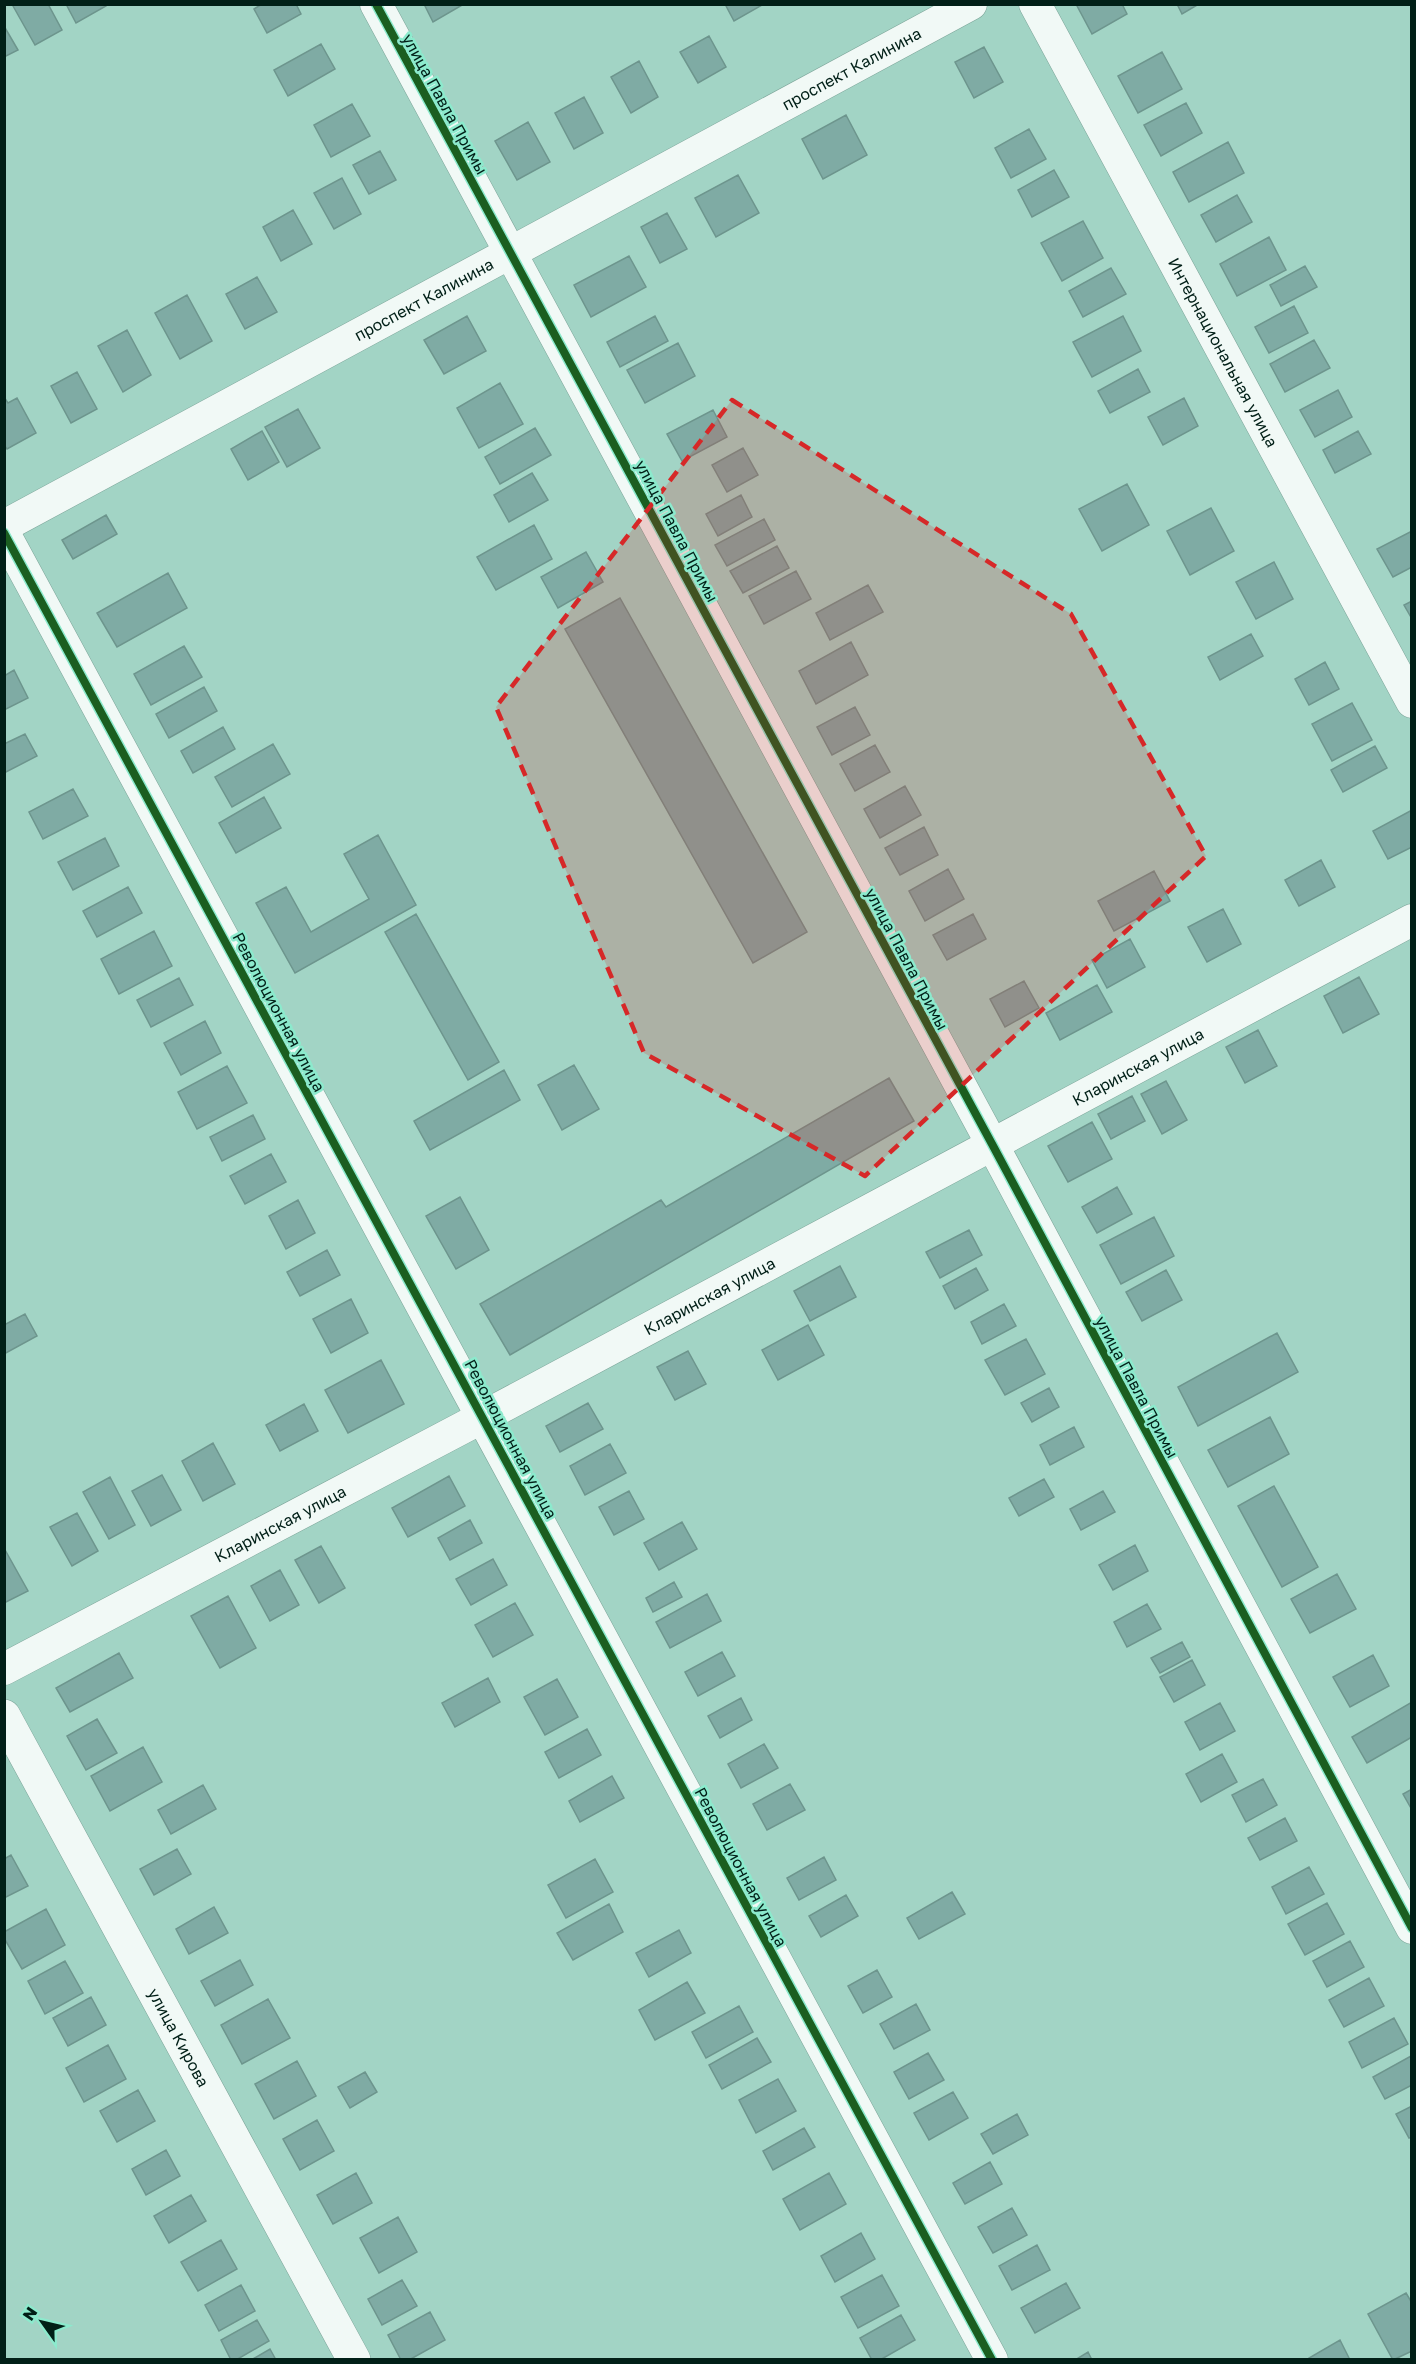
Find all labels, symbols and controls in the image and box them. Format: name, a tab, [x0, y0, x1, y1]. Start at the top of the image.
street label: проспект Калинина	[778, 23, 925, 114]
street label: улица Павла Примы	[398, 30, 492, 178]
street label: проспект Калинина	[351, 254, 497, 345]
street label: Интернациональная улица	[1164, 254, 1282, 451]
street label: улица Павла Примы	[631, 456, 723, 606]
street label: улица Павла Примы	[861, 884, 953, 1034]
street label: Революционная улица	[228, 929, 330, 1095]
street label: Кларинская улица	[1069, 1023, 1207, 1110]
street label: Кларинская улица	[640, 1253, 779, 1339]
street label: улица Павла Примы	[1091, 1312, 1183, 1462]
street label: Революционная улица	[460, 1356, 562, 1522]
street label: Кларинская улица	[211, 1481, 349, 1567]
street label: Революционная улица	[690, 1784, 792, 1950]
street label: улица Кирова	[144, 1985, 214, 2090]
north arrow	[12, 2292, 72, 2352]
text: N	[18, 2303, 41, 2324]

